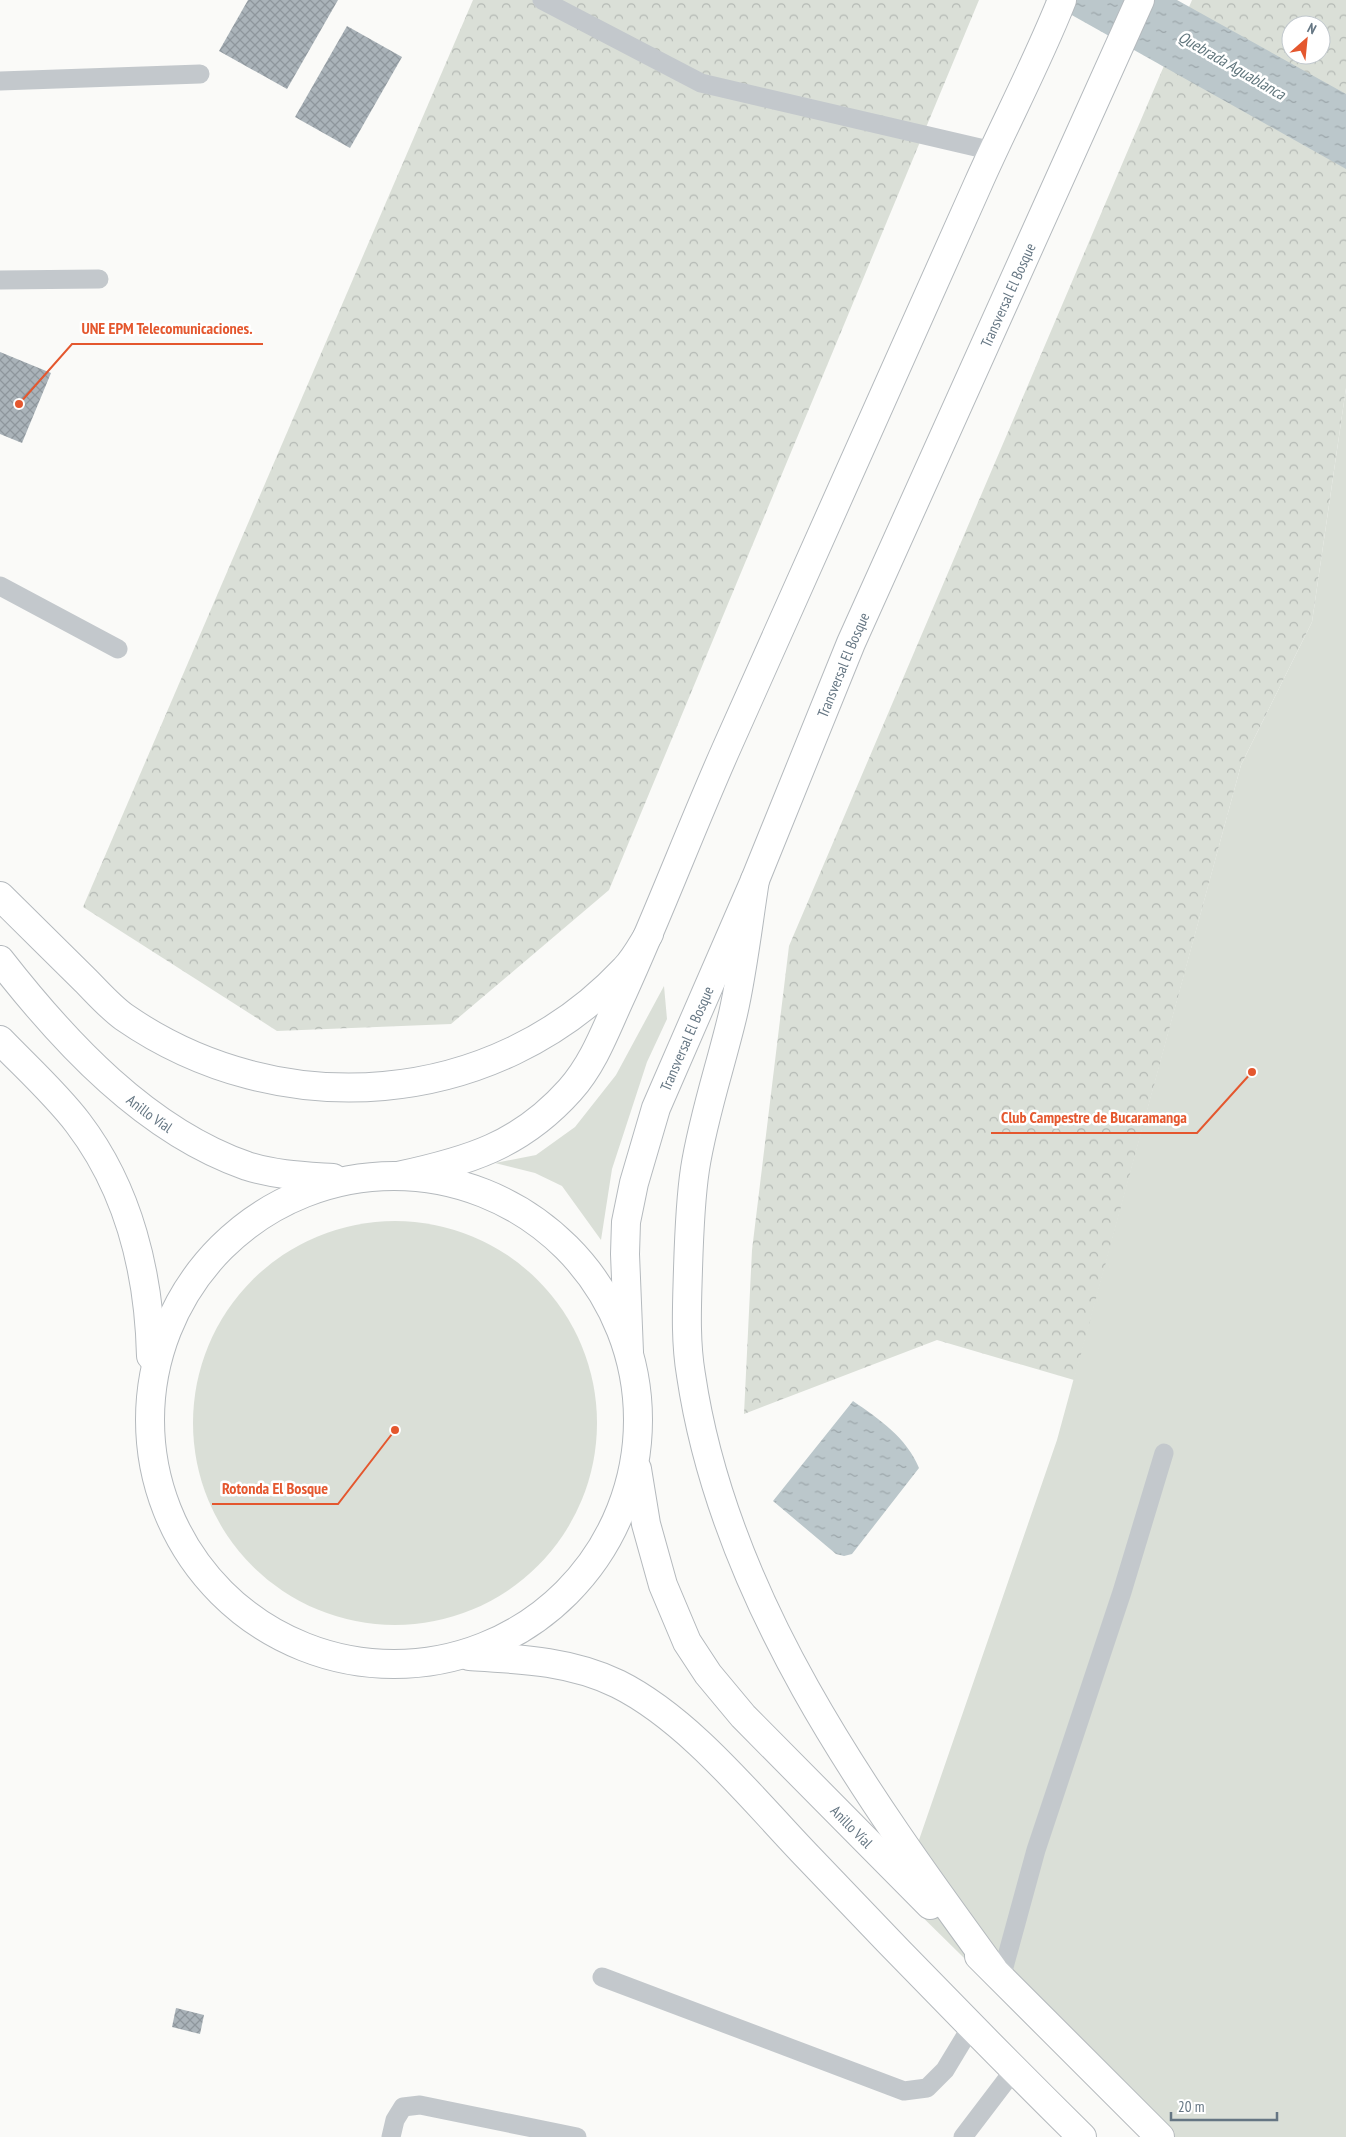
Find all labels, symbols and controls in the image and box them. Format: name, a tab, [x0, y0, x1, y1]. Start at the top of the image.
north arrow	[1281, 15, 1331, 65]
text: N	[1304, 19, 1319, 38]
water label: Quebrada Aguablanca	[1175, 26, 1290, 105]
street label: Transversal El Bosque	[976, 240, 1039, 350]
callout: UNE EPM Telecomunicaciones.	[72, 313, 263, 344]
text: UNE EPM Telecomunicaciones.	[81, 318, 253, 338]
street label: Transversal El Bosque	[812, 609, 873, 720]
street label: Transversal El Bosque	[655, 983, 717, 1094]
street label: Anillo Víal	[123, 1090, 177, 1137]
callout: Club Campestre de Bucaramanga	[991, 1102, 1197, 1133]
text: Club Campestre de Bucaramanga	[1001, 1107, 1187, 1127]
callout: Rotonda El Bosque	[212, 1473, 338, 1504]
text: Rotonda El Bosque	[222, 1478, 328, 1498]
street label: Anillo Víal	[827, 1801, 878, 1852]
scale bar	[1171, 2090, 1277, 2122]
text: 20 m	[1178, 2097, 1204, 2116]

